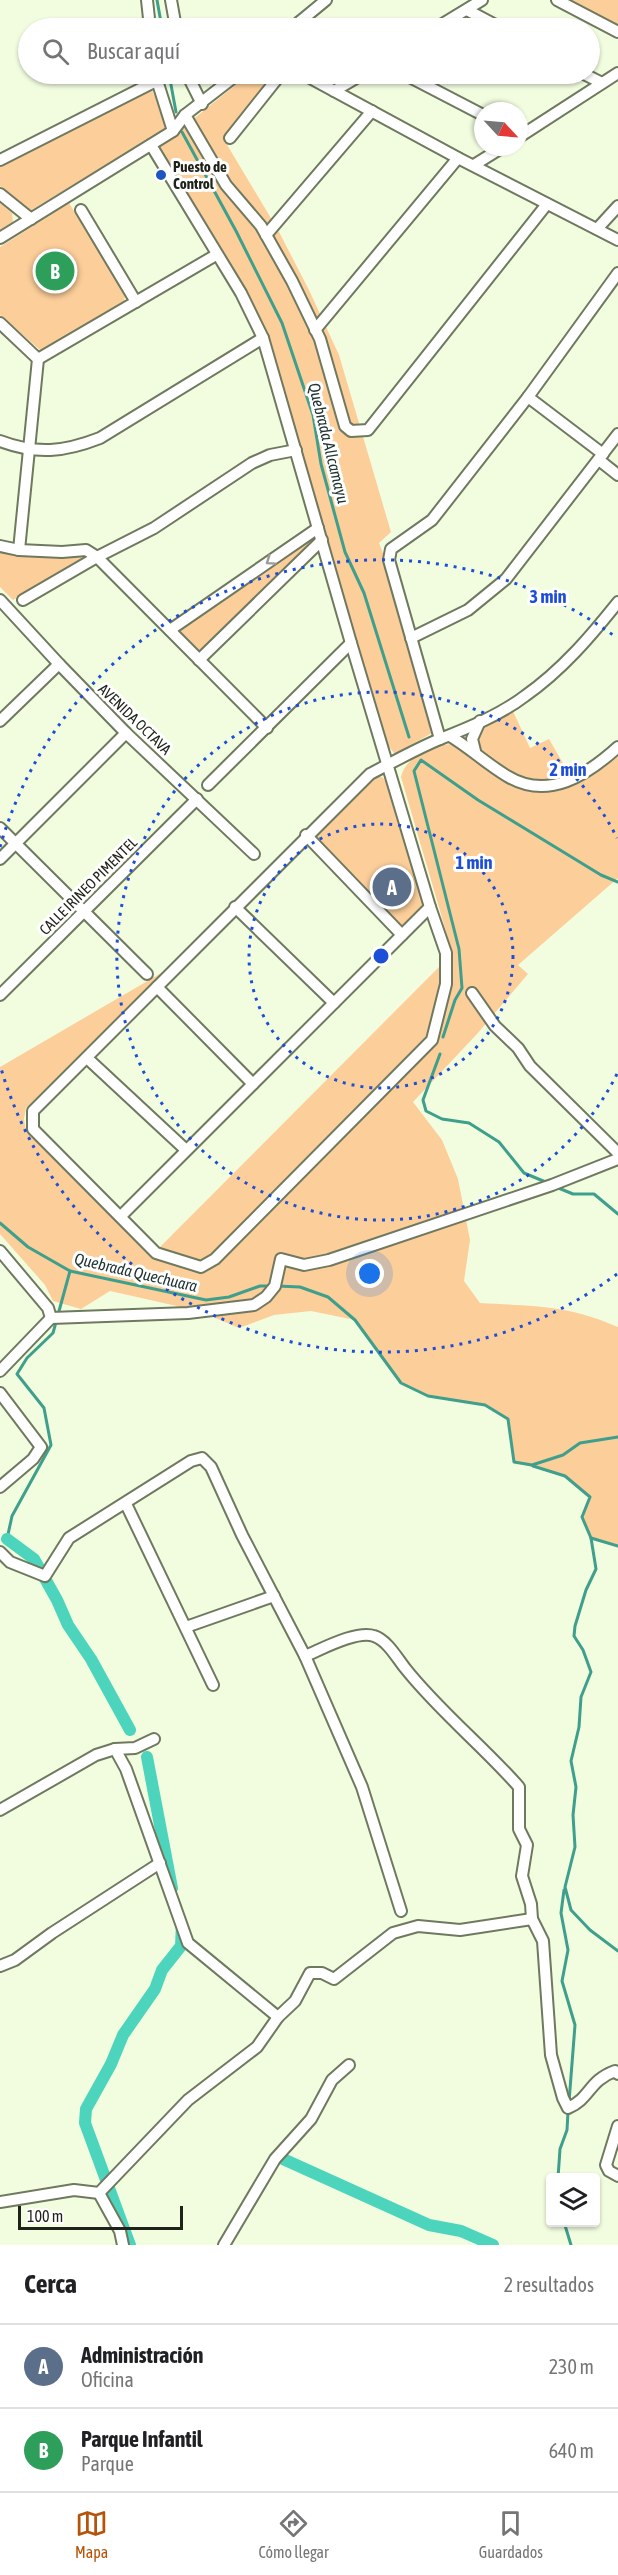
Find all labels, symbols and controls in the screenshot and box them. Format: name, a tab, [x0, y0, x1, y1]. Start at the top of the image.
search box	[18, 18, 600, 84]
icon: search	[39, 35, 72, 68]
text: Buscar aquí	[87, 38, 180, 64]
north arrow	[474, 102, 528, 156]
place label: Puesto de Control	[173, 158, 227, 192]
marker: Puesto de Control	[154, 168, 168, 182]
pin: B	[36, 248, 74, 294]
water label: Quebrada Allcamayu	[304, 381, 353, 506]
one-way arrow	[265, 554, 276, 565]
text: 3 min	[530, 586, 567, 607]
street label: AVENIDA OCTAVA	[95, 680, 175, 758]
text: 2 min	[550, 759, 587, 780]
street label: CALLE IRINEO PIMENTEL	[36, 834, 140, 938]
text: 1 min	[456, 852, 493, 873]
pin: A	[372, 864, 412, 910]
centre of rings	[371, 946, 391, 966]
water label: Quebrada Quechuara	[73, 1249, 200, 1295]
your location	[355, 1259, 384, 1288]
map controls	[546, 2173, 600, 2227]
button: layers	[546, 2173, 600, 2227]
scale bar	[18, 2203, 183, 2230]
text: 100 m	[27, 2207, 63, 2225]
text: Cerca	[24, 2269, 77, 2299]
text: 2 resultados	[504, 2273, 594, 2296]
text: Administración	[81, 2342, 203, 2368]
text: A	[39, 2355, 48, 2378]
text: 230 m	[549, 2355, 594, 2378]
text: Oficina	[81, 2368, 134, 2391]
text: Parque Infantil	[81, 2426, 203, 2452]
text: B	[39, 2439, 48, 2462]
text: 640 m	[549, 2439, 594, 2462]
text: Parque	[81, 2452, 134, 2475]
tab: Mapa	[75, 2507, 108, 2561]
tab: Cómo llegar	[258, 2507, 329, 2561]
tab: Guardados	[479, 2507, 543, 2561]

